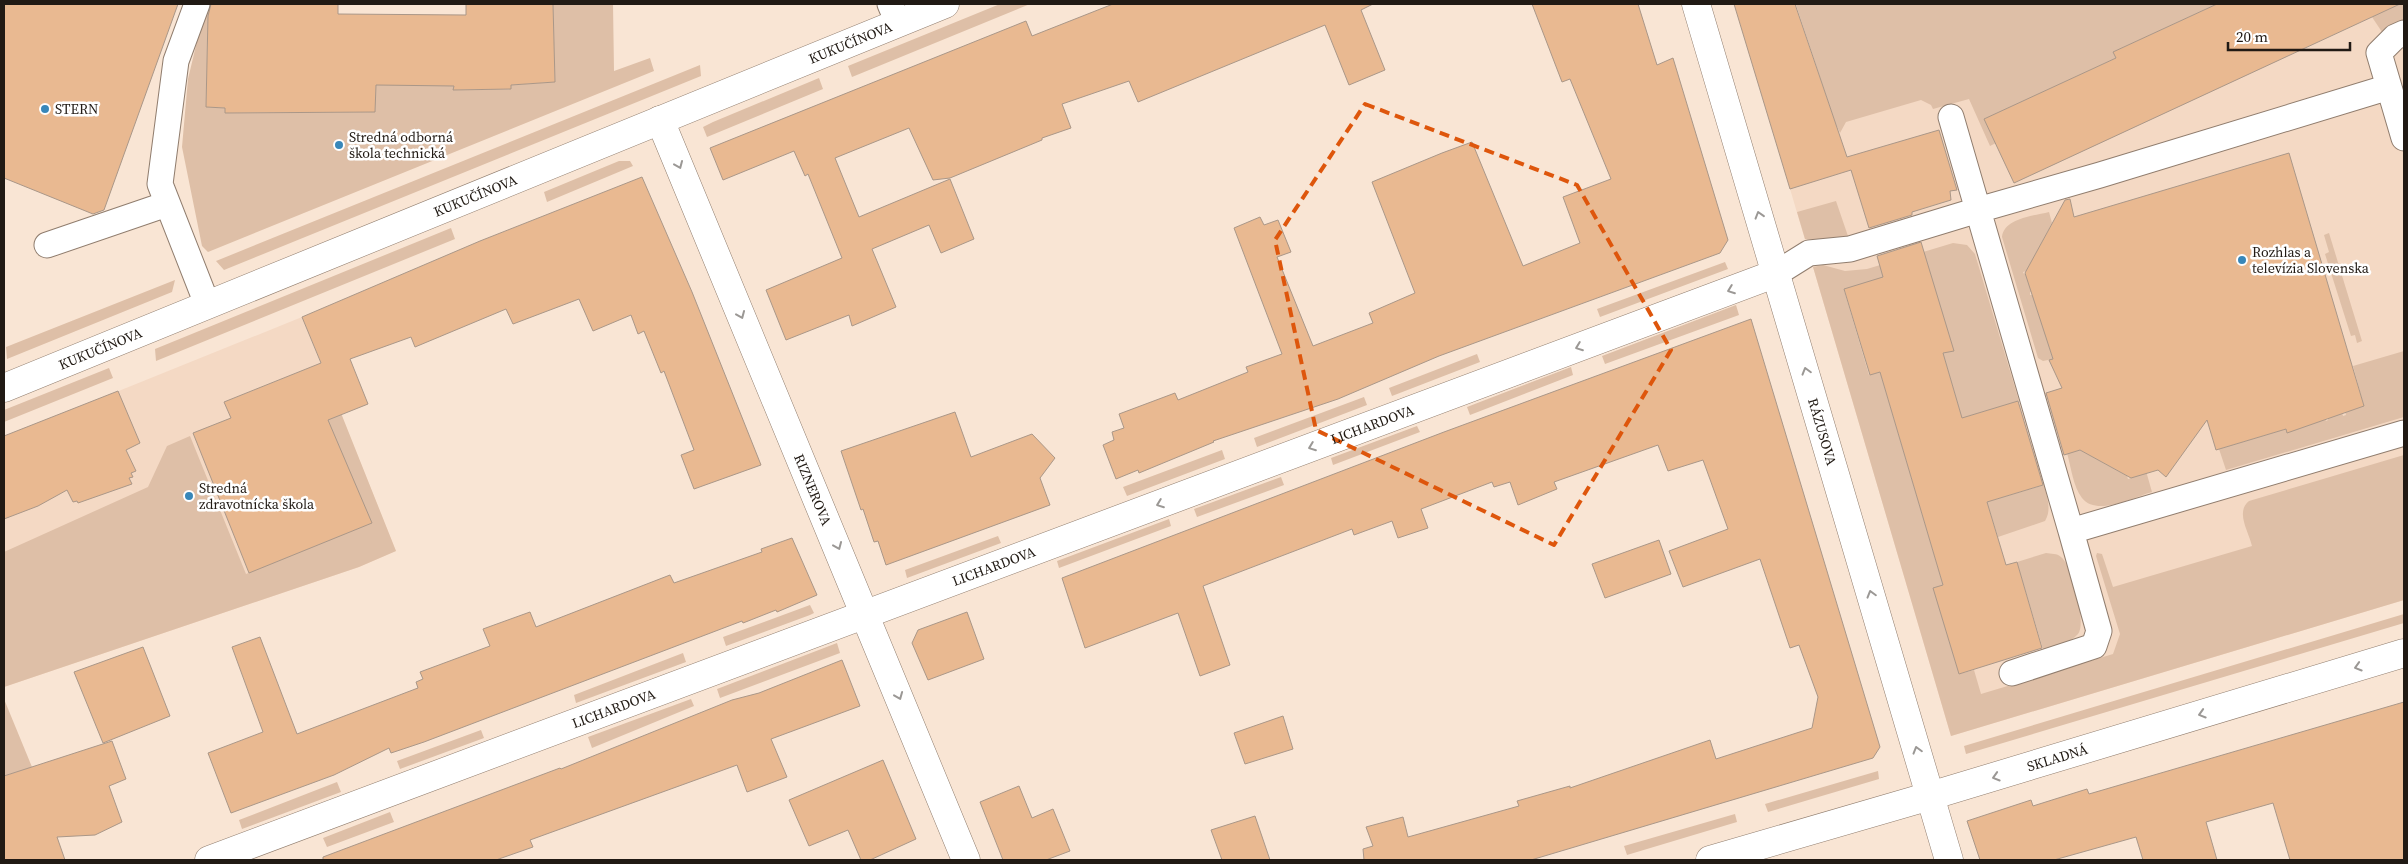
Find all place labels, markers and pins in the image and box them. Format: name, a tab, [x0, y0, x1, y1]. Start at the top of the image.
place label: STERN	[55, 99, 98, 119]
marker: STERN	[39, 103, 51, 115]
place label: Stredná odborná škola technická	[349, 127, 454, 163]
marker: Stredná odborná škola technická	[333, 139, 345, 151]
place label: Rozhlas a televízia Slovenska	[2252, 242, 2370, 278]
marker: Rozhlas a televízia Slovenska	[2236, 254, 2248, 266]
place label: Stredná zdravotnícka škola	[199, 478, 315, 514]
marker: Stredná zdravotnícka škola	[183, 490, 195, 502]

